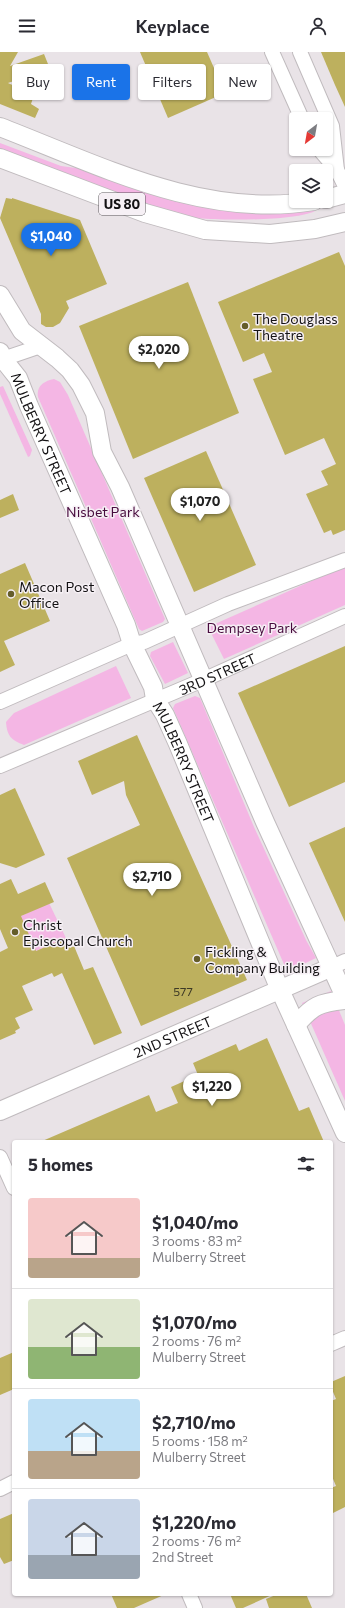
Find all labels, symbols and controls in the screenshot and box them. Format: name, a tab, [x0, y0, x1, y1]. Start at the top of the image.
icon: menu	[16, 15, 38, 37]
text: Keyplace	[136, 15, 209, 37]
icon: person	[307, 15, 329, 37]
chip: Buy	[12, 64, 64, 100]
chip: Rent	[72, 64, 130, 100]
chip: Filters	[138, 64, 206, 100]
chip: New	[214, 64, 271, 100]
north arrow	[289, 112, 333, 156]
map controls	[289, 112, 333, 208]
button: layers	[289, 164, 333, 208]
road number: US 80	[99, 193, 145, 215]
pin: $1,040	[18, 223, 84, 257]
text: $1,040	[30, 228, 72, 244]
place label: The Douglass Theatre	[253, 310, 338, 343]
marker: The Douglass Theatre	[240, 321, 250, 331]
pin: $2,020	[126, 336, 192, 370]
text: $2,020	[138, 341, 180, 357]
street label: MULBERRY STREET	[8, 370, 76, 497]
pin: $1,070	[167, 488, 233, 522]
text: $1,070	[180, 493, 220, 509]
park label: Nisbet Park	[66, 503, 140, 520]
place label: Macon Post Office	[19, 578, 95, 611]
marker: Macon Post Office	[6, 589, 16, 599]
park label: Dempsey Park	[207, 619, 298, 636]
street label: 3RD STREET	[176, 649, 258, 698]
street label: MULBERRY STREET	[150, 698, 218, 825]
pin: $2,710	[119, 863, 185, 897]
text: $2,710	[132, 868, 172, 884]
place label: Christ Episcopal Church	[23, 916, 132, 949]
marker: Christ Episcopal Church	[10, 927, 20, 937]
place label: Fickling & Company Building	[205, 943, 320, 976]
marker: Fickling & Company Building	[192, 954, 202, 964]
house number: 577	[173, 984, 193, 998]
street label: 2ND STREET	[131, 1012, 214, 1061]
pin: $1,220	[179, 1073, 245, 1107]
text: $1,220	[192, 1078, 232, 1094]
icon: filters	[295, 1153, 317, 1175]
text: 5 homes	[28, 1154, 93, 1175]
text: $1,040/mo	[152, 1212, 238, 1233]
icon: home	[60, 1214, 108, 1262]
text: 3 rooms · 83 m²	[152, 1233, 242, 1249]
text: Mulberry Street	[152, 1249, 246, 1265]
text: $1,070/mo	[152, 1312, 237, 1333]
icon: home	[60, 1315, 108, 1363]
text: 2 rooms · 76 m²	[152, 1333, 241, 1349]
text: Mulberry Street	[152, 1349, 246, 1365]
text: $2,710/mo	[152, 1412, 236, 1433]
icon: home	[60, 1415, 108, 1463]
text: 5 rooms · 158 m²	[152, 1433, 248, 1449]
text: Mulberry Street	[152, 1449, 246, 1465]
text: $1,220/mo	[152, 1512, 236, 1533]
icon: home	[60, 1515, 108, 1563]
text: 2 rooms · 76 m²	[152, 1533, 241, 1549]
text: 2nd Street	[152, 1549, 213, 1565]

